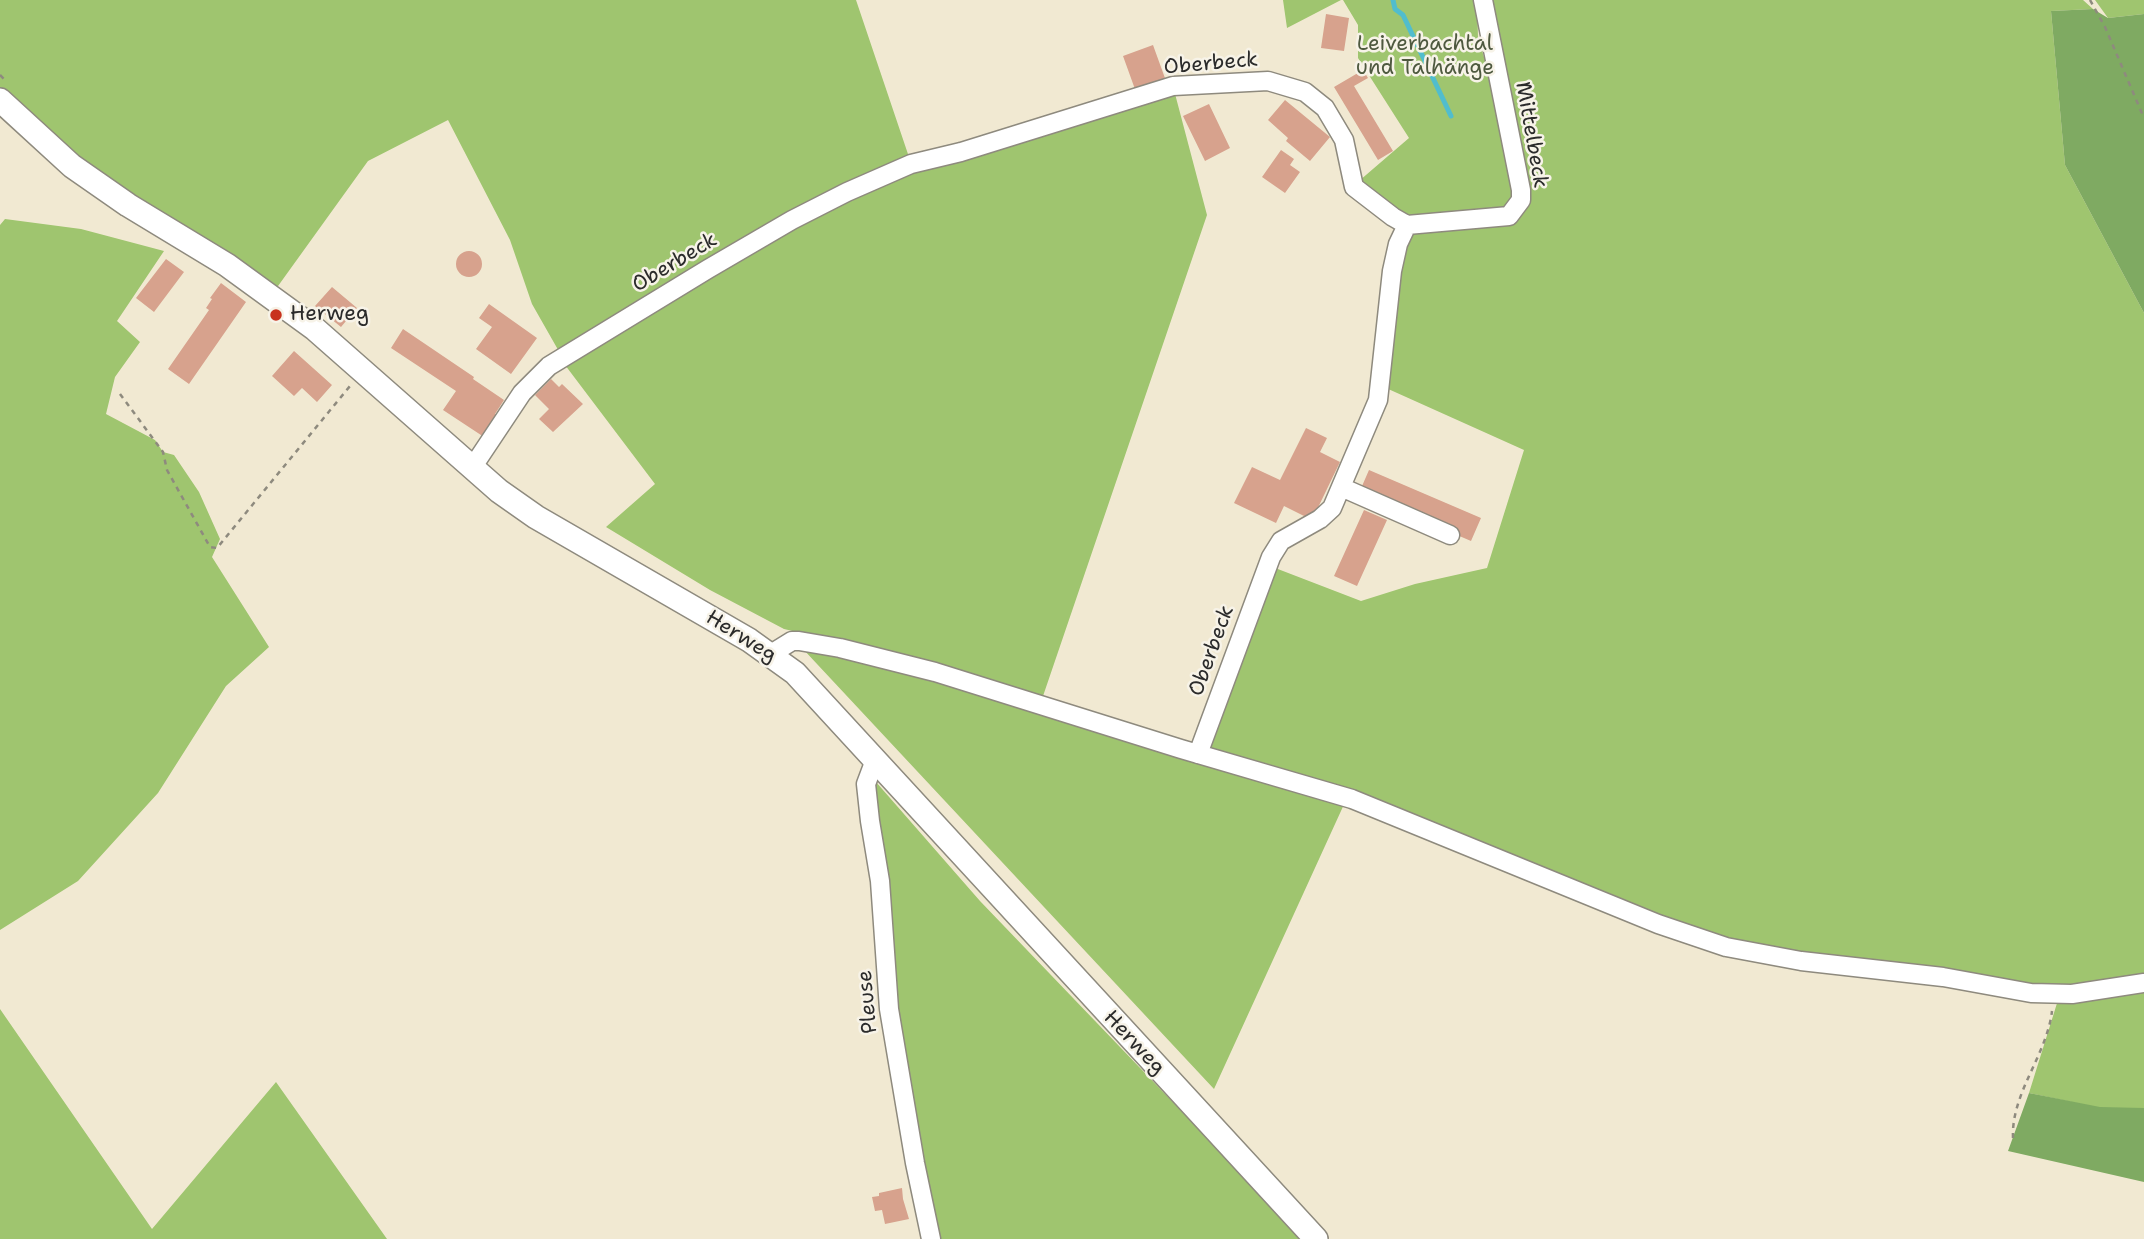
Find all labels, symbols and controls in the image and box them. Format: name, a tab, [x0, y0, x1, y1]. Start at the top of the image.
park label: Leiverbachtal und Talhänge	[1356, 32, 1494, 82]
street label: Oberbeck	[1163, 47, 1259, 81]
street label: Mittelbeck	[1509, 80, 1553, 190]
street label: Oberbeck	[628, 228, 722, 298]
place label: Herweg	[290, 302, 369, 328]
marker: Herweg	[268, 307, 284, 323]
street label: Oberbeck	[1184, 602, 1240, 700]
street label: Herweg	[701, 605, 781, 669]
street label: Pleuse	[853, 969, 883, 1035]
street label: Herweg	[1098, 1006, 1170, 1080]

